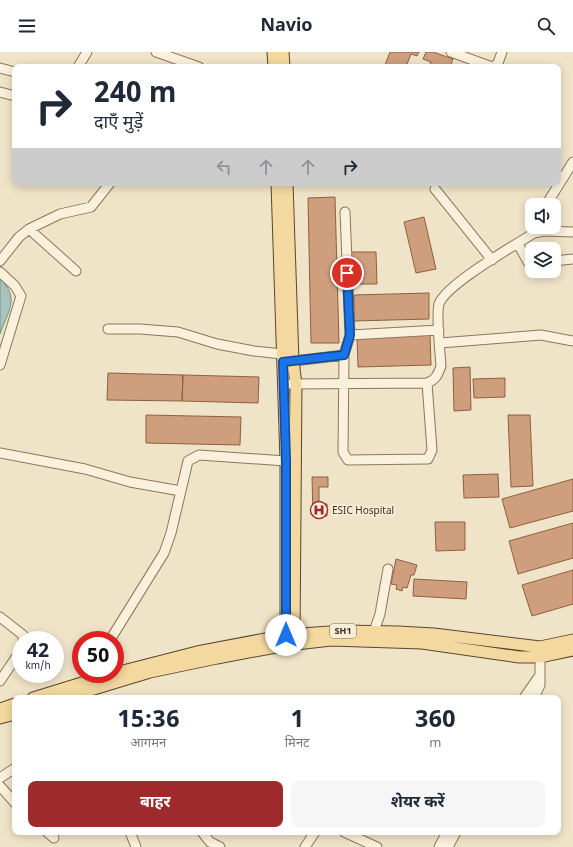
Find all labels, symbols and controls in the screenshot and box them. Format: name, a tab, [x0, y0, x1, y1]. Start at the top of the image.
icon: menu	[16, 15, 38, 37]
text: Navio	[260, 15, 313, 38]
icon: search	[535, 15, 557, 37]
text: 240 m	[94, 77, 176, 113]
icon: right	[28, 80, 80, 132]
text: दाएँ मुड़ें	[94, 112, 143, 135]
icon: left	[213, 156, 235, 178]
icon: ahead	[255, 156, 277, 178]
icon: ahead	[297, 156, 319, 178]
icon: right	[339, 156, 361, 178]
map controls	[525, 198, 561, 278]
button: sound	[525, 198, 561, 234]
button: layers	[525, 242, 561, 278]
pin	[330, 256, 364, 290]
icon: arrive	[336, 262, 358, 284]
hospital icon: ESIC Hospital	[309, 500, 329, 520]
place label: ESIC Hospital	[332, 505, 394, 518]
position arrow	[265, 614, 307, 656]
road number: SH1	[330, 624, 356, 638]
speed limit sign: 50	[72, 631, 124, 683]
text: 42	[27, 639, 49, 665]
text: km/h	[25, 660, 51, 673]
text: 15:36	[117, 705, 180, 737]
text: 1	[290, 705, 304, 737]
text: 360	[415, 705, 456, 737]
text: आगमन	[131, 735, 166, 752]
text: मिनट	[285, 735, 310, 752]
text: m	[429, 735, 441, 752]
button: बाहर	[28, 781, 283, 827]
button: शेयर करें	[291, 781, 545, 827]

